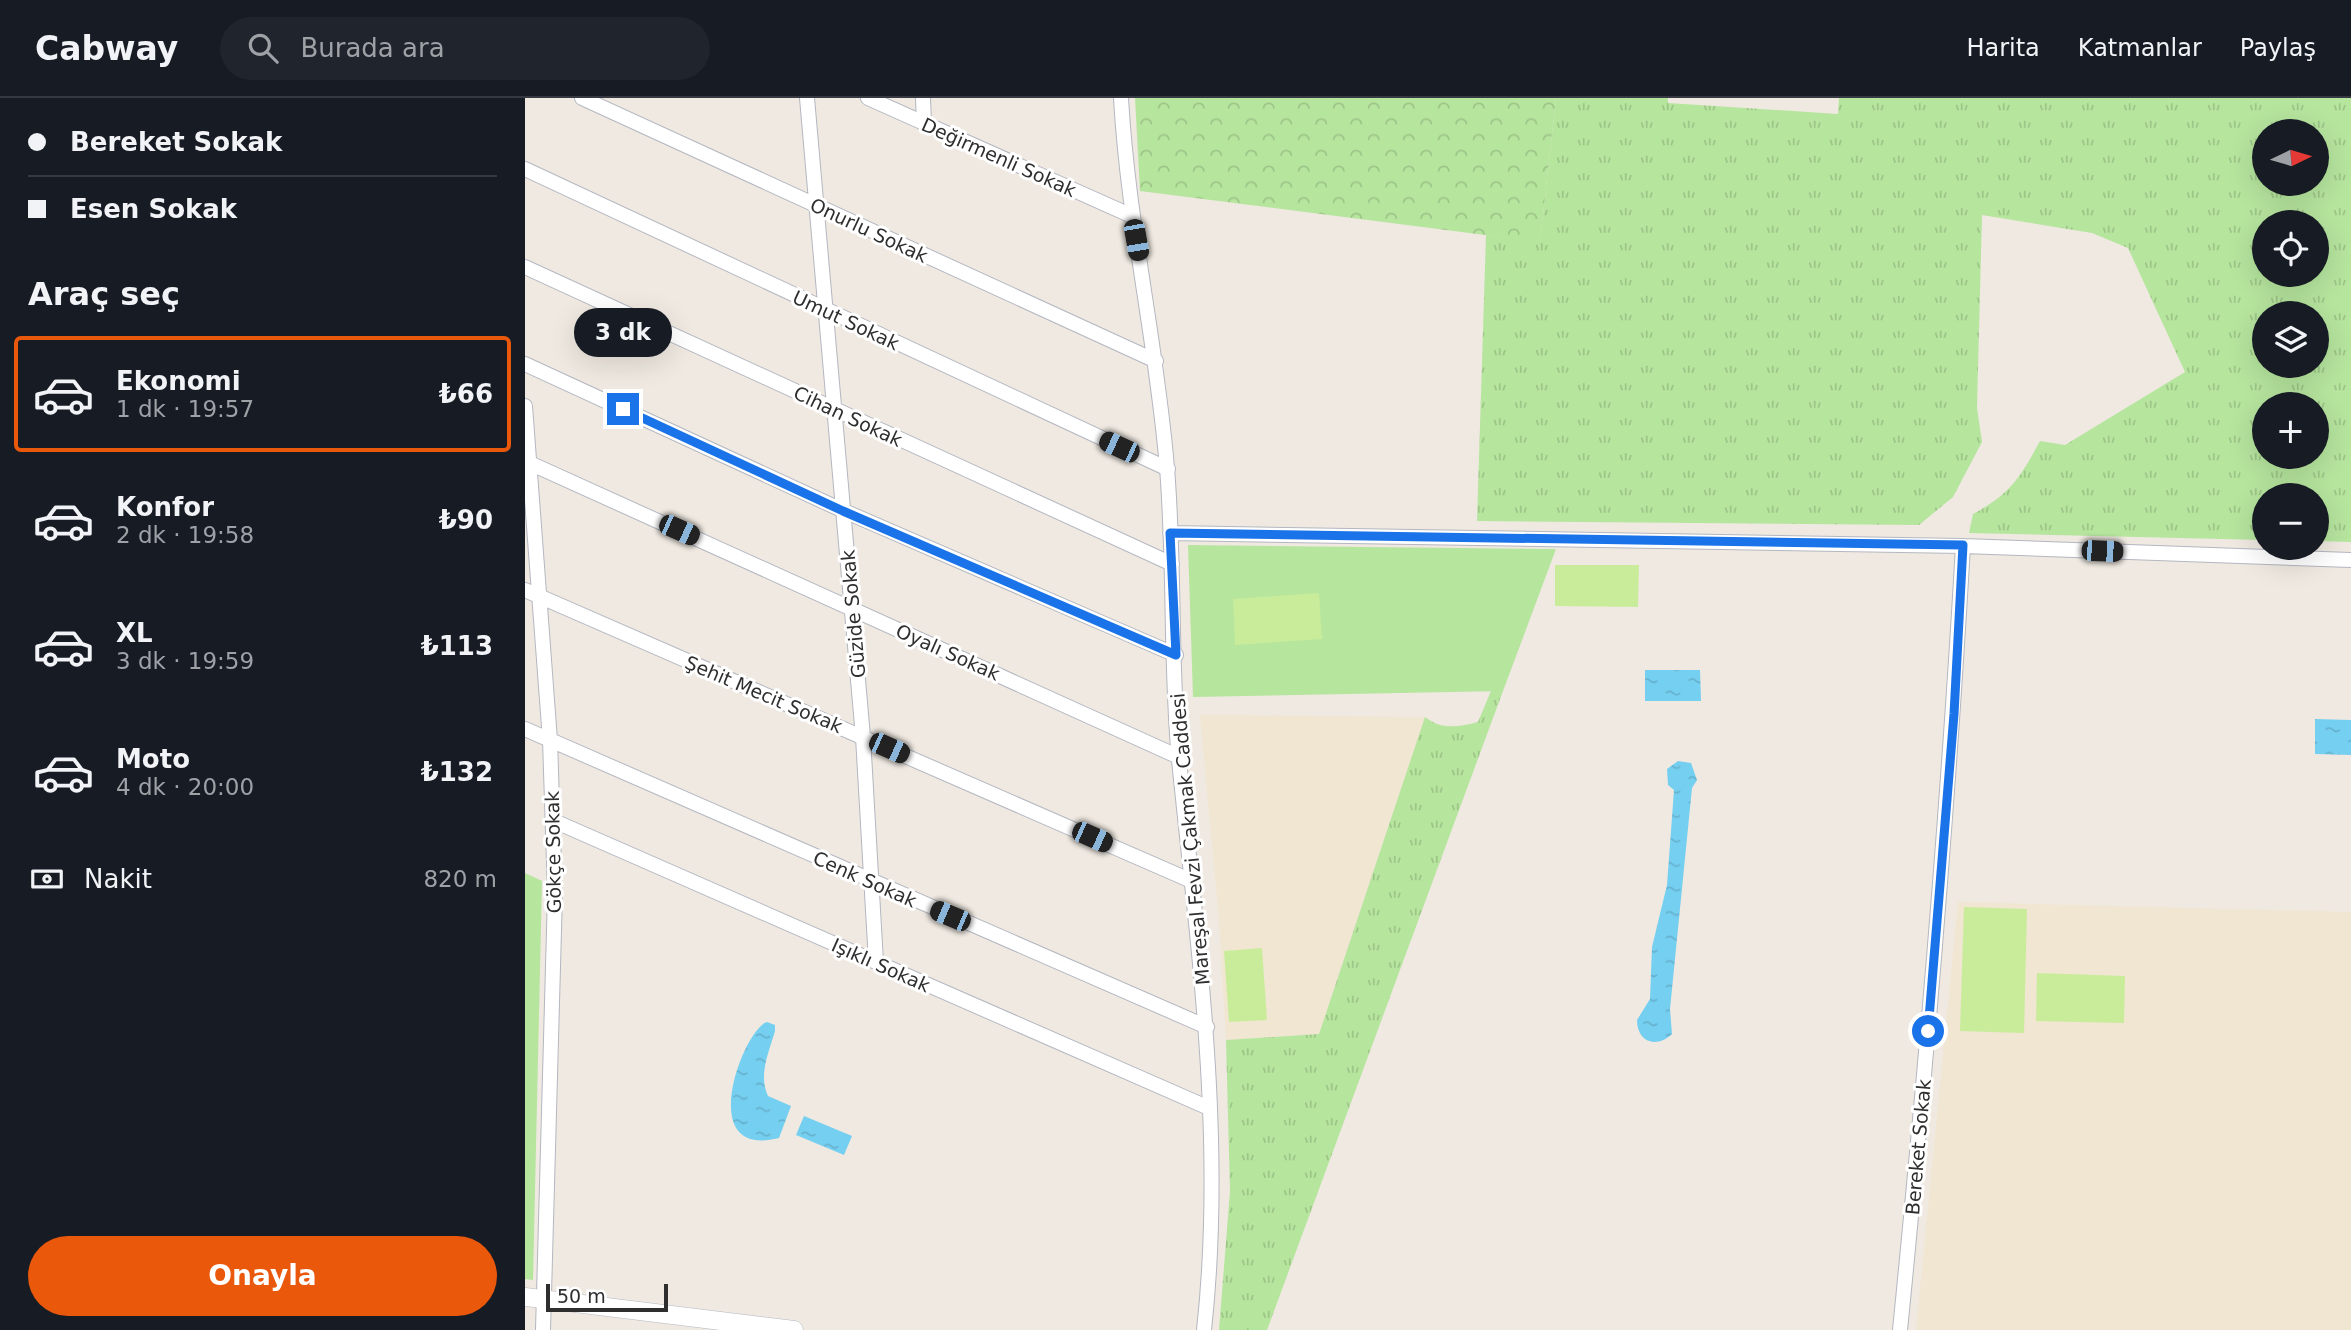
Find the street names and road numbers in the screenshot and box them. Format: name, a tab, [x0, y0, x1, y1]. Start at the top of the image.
street label: Değirmenli Sokak	[918, 113, 1080, 201]
street label: Onurlu Sokak	[807, 193, 931, 267]
street label: Umut Sokak	[789, 286, 903, 354]
street label: Cihan Sokak	[790, 381, 906, 451]
street label: Güzide Sokak	[836, 549, 870, 679]
street label: Oyalı Sokak	[893, 619, 1003, 685]
street label: Şehit Mecit Sokak	[682, 651, 846, 737]
street label: Mareşal Fevzi Çakmak Caddesi	[1166, 692, 1214, 986]
street label: Gökçe Sokak	[541, 791, 565, 913]
street label: Cenk Sokak	[810, 846, 920, 912]
street label: Işıklı Sokak	[828, 934, 934, 996]
street label: Bereket Sokak	[1901, 1078, 1935, 1216]

